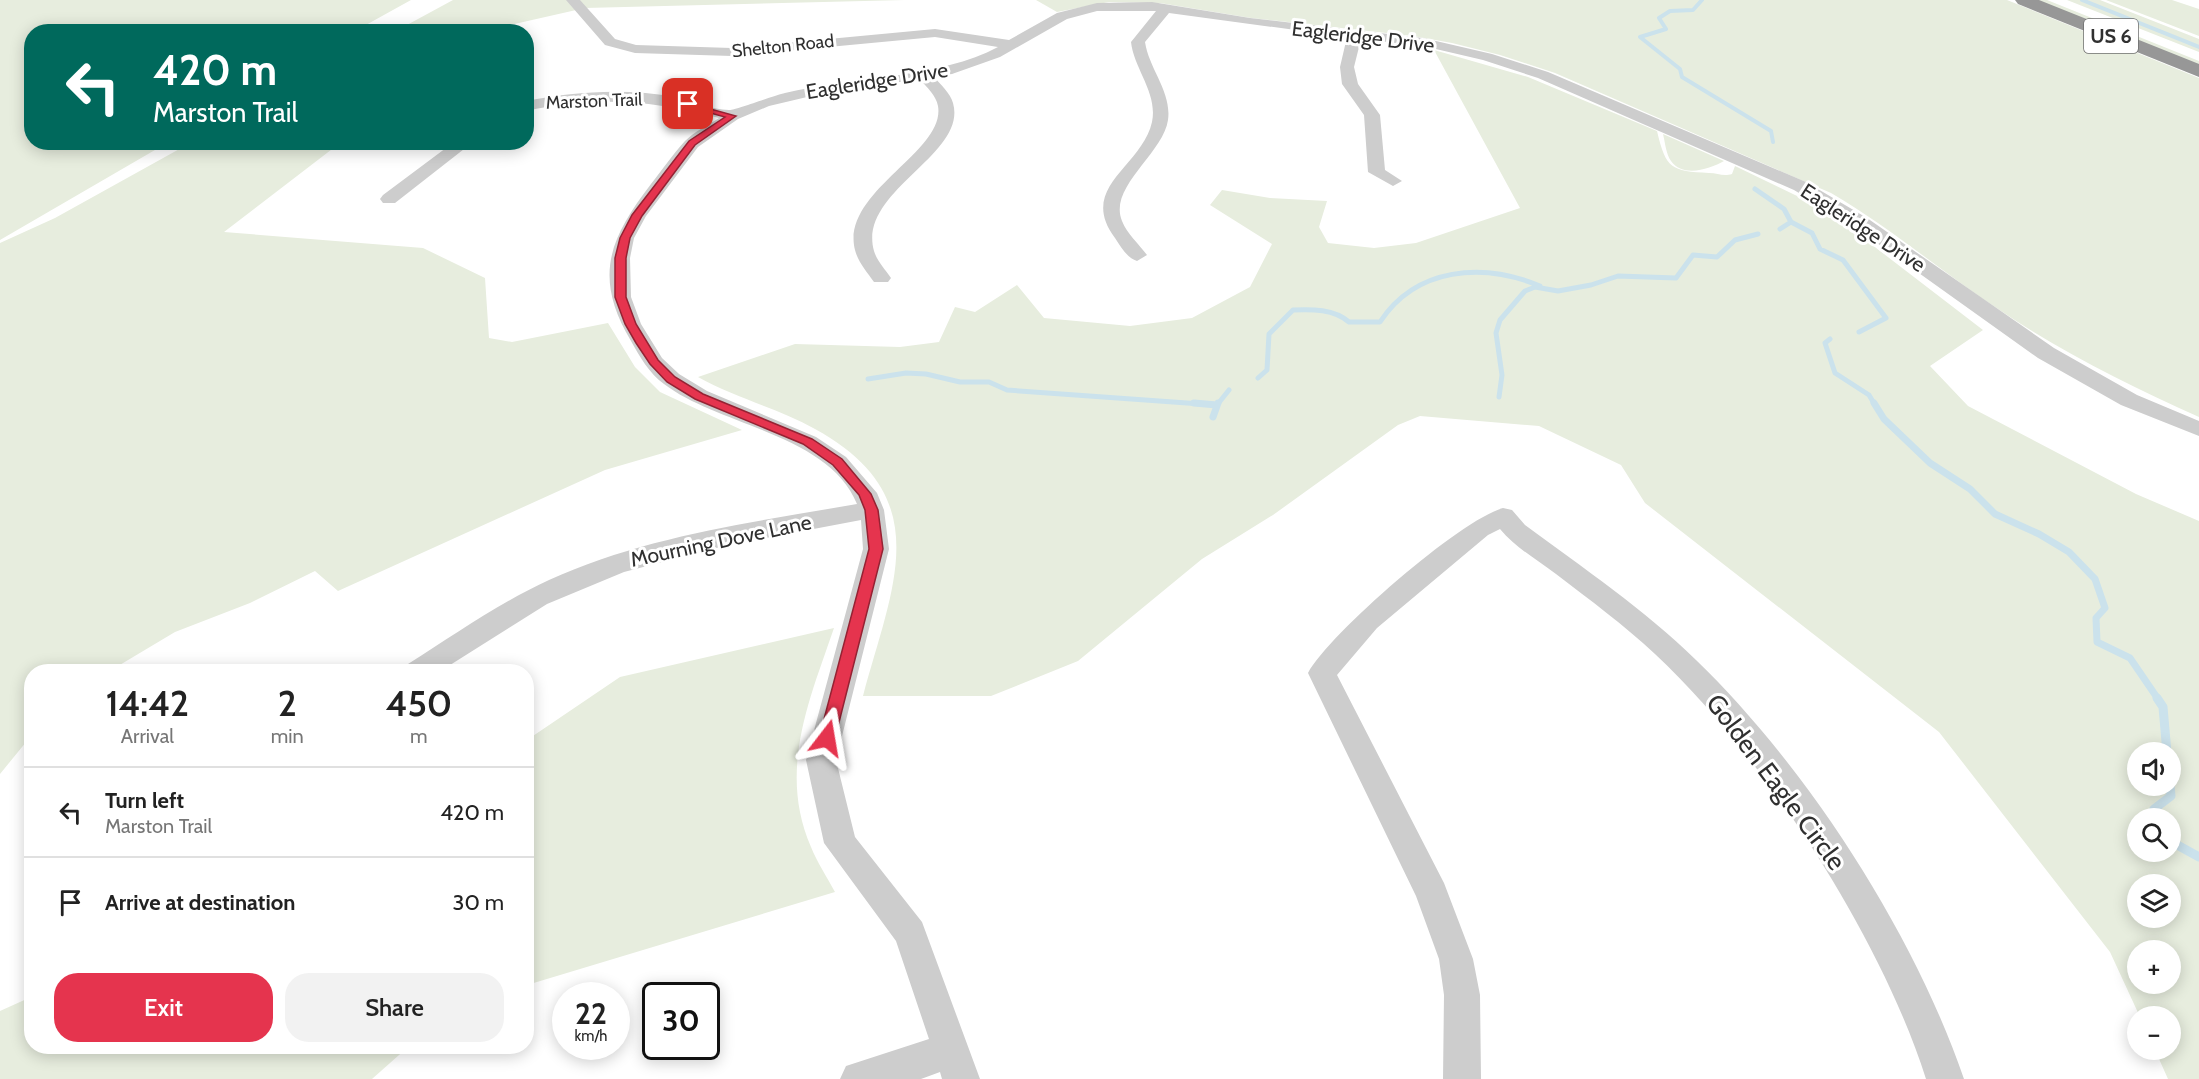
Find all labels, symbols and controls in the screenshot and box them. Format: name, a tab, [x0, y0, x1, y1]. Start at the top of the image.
street label: Eagleridge Drive	[1290, 15, 1436, 58]
road number: US 6	[2084, 19, 2138, 53]
street label: Shelton Road	[731, 30, 835, 62]
text: 420 m	[153, 44, 277, 96]
icon: left	[54, 48, 132, 126]
street label: Eagleridge Drive	[804, 57, 950, 104]
pin	[662, 78, 713, 129]
icon: arrive	[671, 87, 704, 120]
street label: Marston Trail	[545, 88, 643, 114]
text: Marston Trail	[153, 96, 298, 129]
street label: Eagleridge Drive	[1796, 178, 1930, 277]
street label: Mourning Dove Lane	[628, 509, 814, 572]
text: 14:42	[106, 681, 189, 725]
text: 2	[278, 681, 297, 725]
text: 450	[386, 681, 452, 725]
street label: Golden Eagle Circle	[1699, 688, 1853, 876]
position arrow	[795, 706, 859, 770]
text: Arrival	[121, 724, 174, 748]
text: min	[271, 724, 304, 748]
text: m	[410, 724, 428, 748]
map controls	[2127, 742, 2181, 1060]
button: sound	[2127, 742, 2181, 796]
text: Turn left	[105, 787, 184, 814]
icon: left	[54, 796, 87, 829]
text: 420 m	[440, 799, 504, 826]
button: search	[2127, 808, 2181, 862]
text: Marston Trail	[105, 814, 212, 838]
button: layers	[2127, 874, 2181, 928]
icon: arrive	[54, 886, 87, 919]
text: Arrive at destination	[105, 889, 295, 916]
text: 30 m	[452, 889, 504, 916]
button: +	[2127, 940, 2181, 994]
button: Exit	[54, 973, 273, 1042]
button: Share	[285, 973, 504, 1042]
speed limit sign: 30	[642, 982, 720, 1060]
text: 22	[575, 995, 607, 1032]
button: −	[2127, 1006, 2181, 1060]
text: km/h	[575, 1027, 607, 1045]

